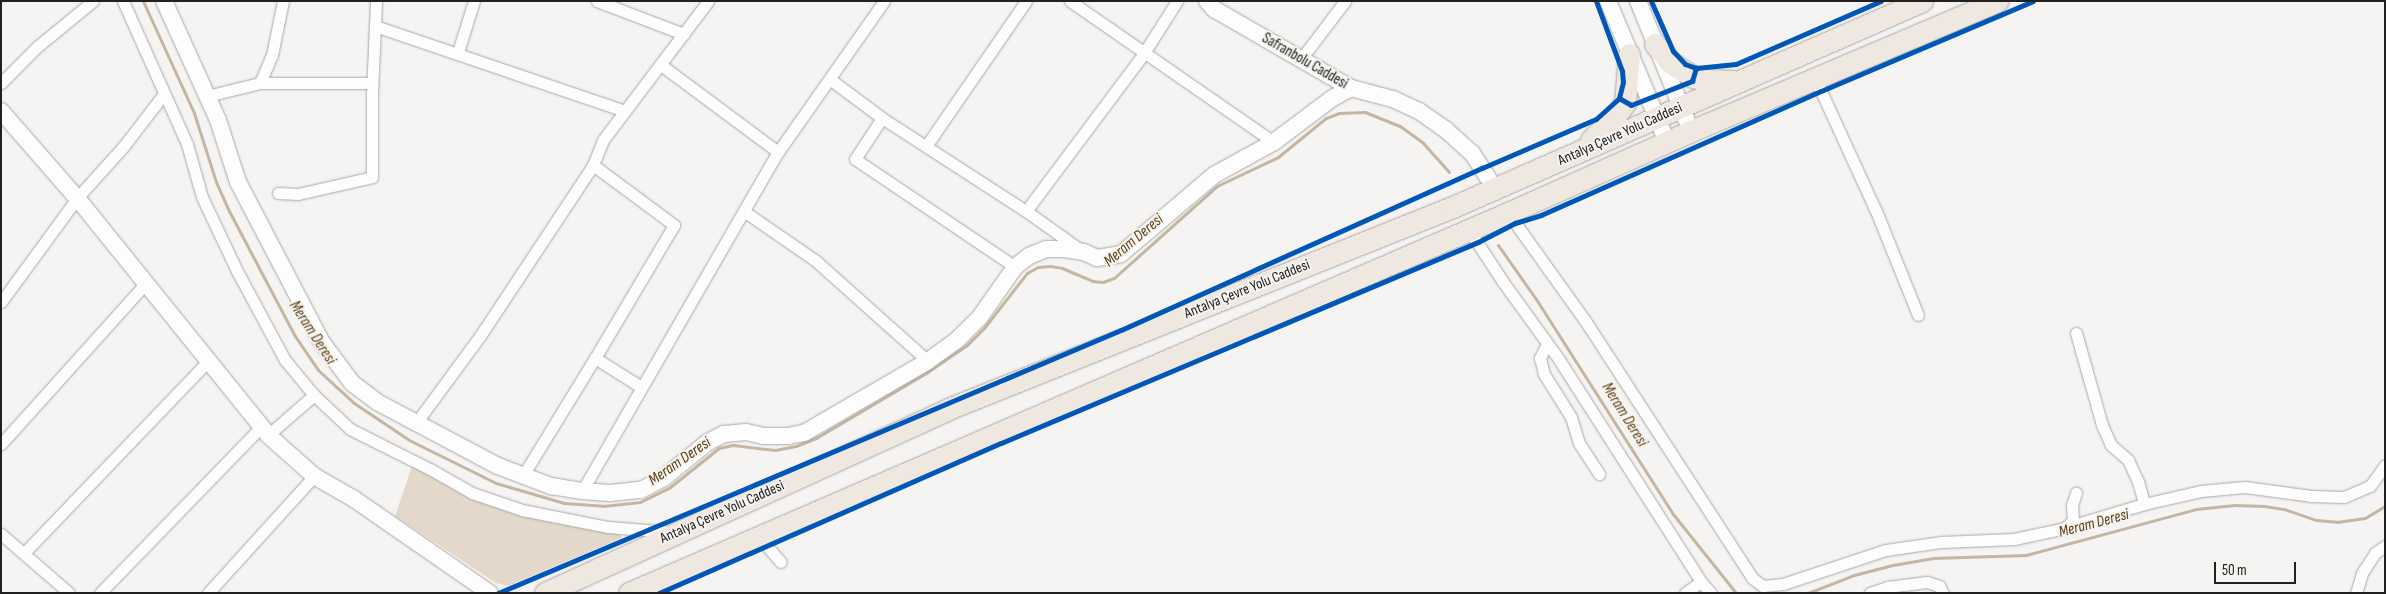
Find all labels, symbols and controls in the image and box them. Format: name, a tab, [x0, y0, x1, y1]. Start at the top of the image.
street label: Safranbolu Caddesi	[1259, 29, 1351, 93]
street label: Antalya Çevre Yolu Caddesi	[1555, 99, 1685, 169]
water label: Meram Deresi	[1100, 211, 1168, 271]
street label: Antalya Çevre Yolu Caddesi	[1181, 256, 1313, 322]
water label: Meram Deresi	[284, 298, 340, 368]
water label: Meram Deresi	[1597, 379, 1651, 451]
water label: Meram Deresi	[645, 434, 715, 490]
street label: Antalya Çevre Yolu Caddesi	[657, 477, 787, 547]
water label: Meram Deresi	[2057, 505, 2131, 543]
scale bar	[2216, 552, 2298, 584]
text: 50 m	[2222, 561, 2247, 580]

